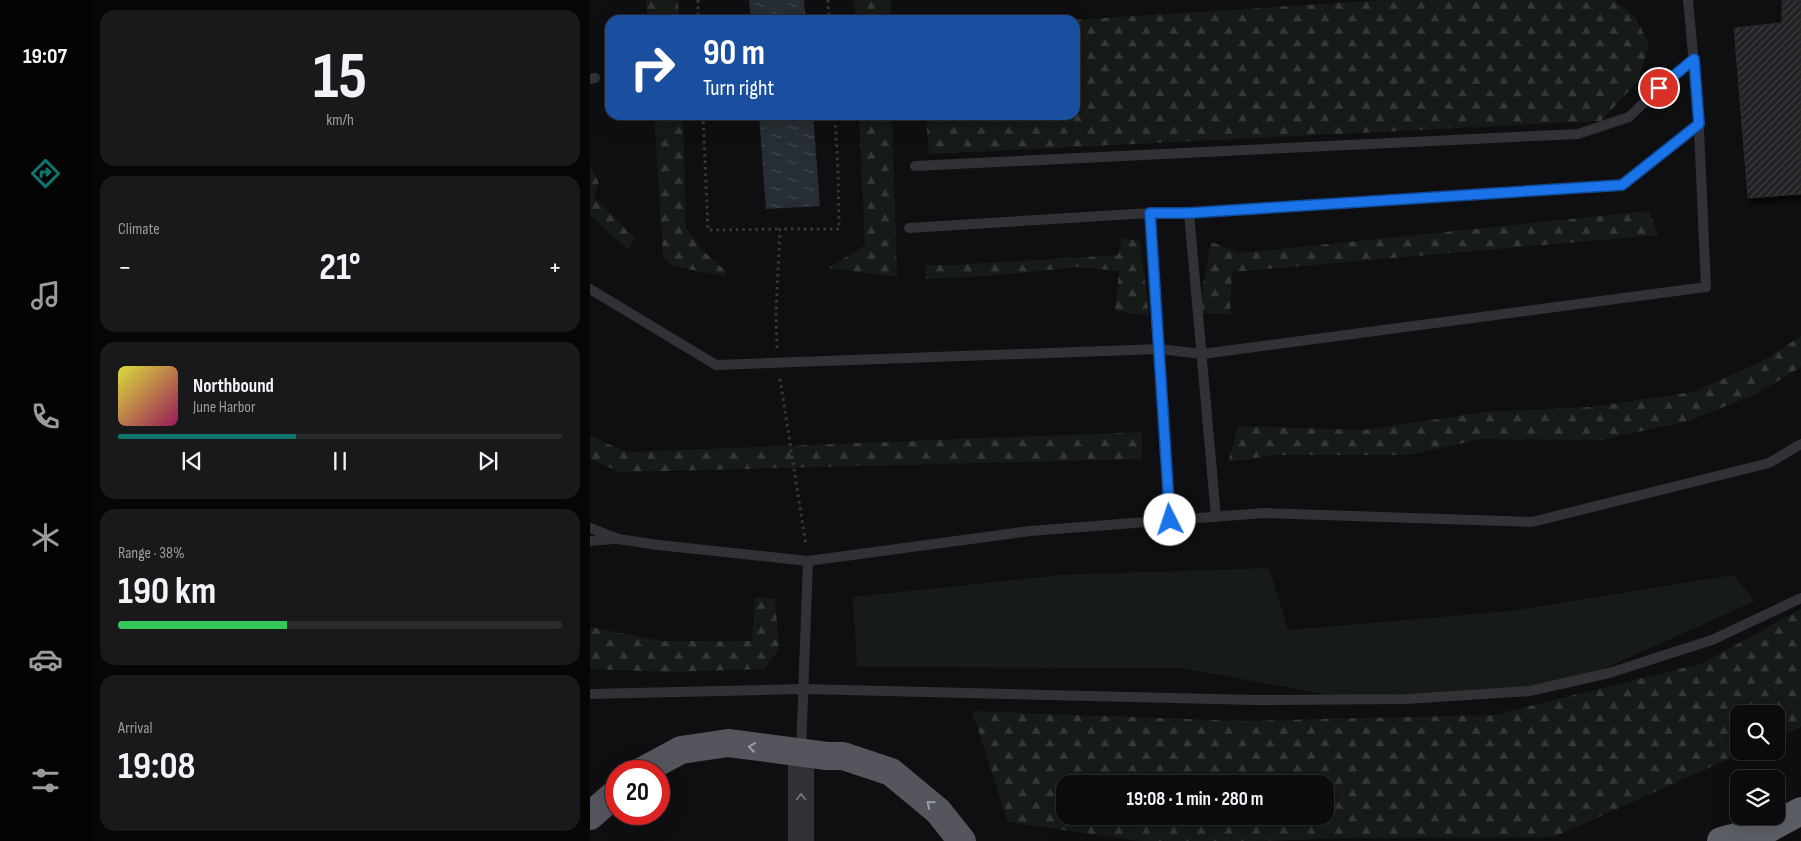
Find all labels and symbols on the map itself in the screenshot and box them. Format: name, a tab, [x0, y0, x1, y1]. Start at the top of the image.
pin	[1638, 67, 1680, 109]
position arrow	[1143, 493, 1195, 545]
one-way arrow	[748, 742, 756, 753]
speed limit sign: 20	[605, 760, 670, 825]
one-way arrow	[796, 793, 806, 800]
one-way arrow	[927, 802, 936, 810]

